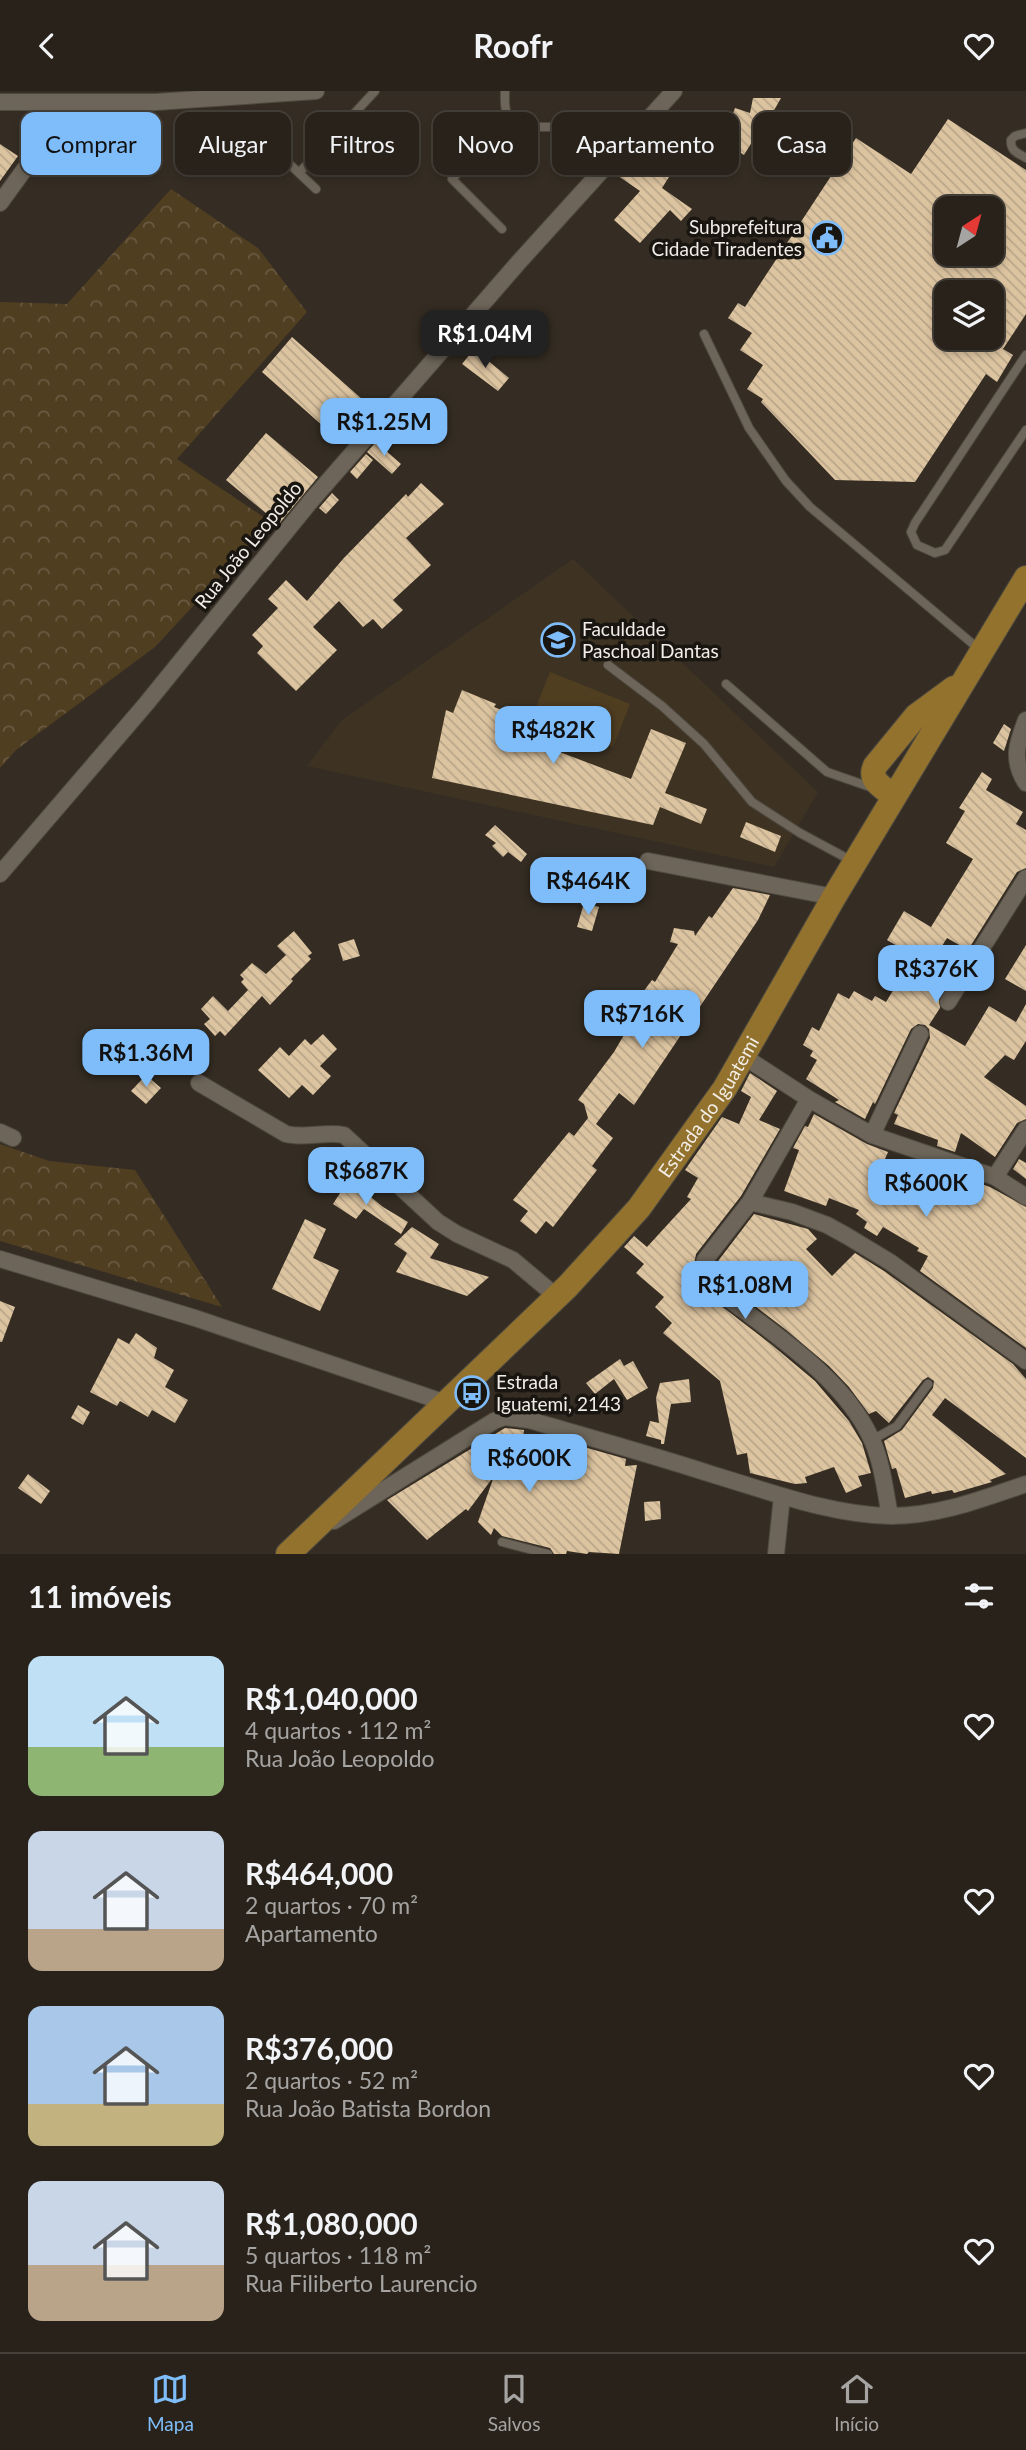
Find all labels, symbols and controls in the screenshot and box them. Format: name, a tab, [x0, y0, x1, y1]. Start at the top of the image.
text: Roofr	[473, 26, 553, 65]
icon: back	[28, 27, 66, 65]
icon: heart	[960, 27, 998, 65]
chip: Comprar	[21, 112, 161, 175]
chip: Alugar	[175, 112, 291, 175]
chip: Filtros	[305, 112, 419, 175]
chip: Novo	[433, 112, 538, 175]
chip: Apartamento	[552, 112, 739, 175]
chip: Casa	[753, 112, 851, 175]
north arrow	[934, 196, 1004, 266]
map controls	[934, 196, 1004, 350]
place label: Subprefeitura Cidade Tiradentes	[652, 215, 802, 260]
public building icon: Subprefeitura Cidade Tiradentes	[808, 219, 846, 257]
button: layers	[934, 280, 1004, 350]
pin: R$1.04M	[420, 310, 550, 370]
text: R$1.04M	[437, 319, 533, 347]
pin: R$1.25M	[319, 399, 449, 458]
text: R$1.25M	[336, 407, 432, 435]
street label: Rua João Leopoldo	[189, 477, 306, 613]
place label: Faculdade Paschoal Dantas	[582, 617, 719, 662]
school or university icon: Faculdade Paschoal Dantas	[539, 621, 577, 659]
pin: R$482K	[496, 707, 610, 766]
text: R$482K	[511, 715, 595, 743]
pin: R$464K	[531, 857, 645, 917]
text: R$464K	[546, 866, 630, 894]
pin: R$376K	[879, 946, 993, 1005]
text: R$376K	[894, 954, 978, 982]
pin: R$716K	[585, 991, 699, 1050]
text: R$716K	[600, 999, 684, 1027]
pin: R$1.36M	[81, 1030, 211, 1089]
street label: Estrada do Iguatemi	[653, 1032, 763, 1182]
text: R$1.36M	[98, 1038, 194, 1066]
pin: R$687K	[309, 1147, 423, 1207]
text: R$687K	[324, 1156, 408, 1184]
pin: R$600K	[869, 1159, 983, 1219]
text: R$600K	[884, 1168, 968, 1196]
pin: R$1.08M	[680, 1261, 810, 1321]
text: R$1.08M	[697, 1270, 793, 1298]
place label: Estrada Iguatemi, 2143	[496, 1370, 621, 1415]
bus stop icon: Estrada Iguatemi, 2143	[453, 1374, 491, 1412]
pin: R$600K	[472, 1435, 586, 1494]
text: R$600K	[487, 1443, 571, 1471]
icon: filters	[960, 1577, 998, 1615]
text: 11 imóveis	[28, 1578, 172, 1614]
text: R$1,040,000	[245, 1680, 418, 1716]
icon: home	[84, 1684, 168, 1768]
icon: heart	[960, 1707, 998, 1745]
text: 4 quartos · 112 m²	[245, 1716, 431, 1744]
text: Rua João Leopoldo	[245, 1744, 435, 1772]
text: R$464,000	[245, 1855, 393, 1891]
icon: home	[84, 1859, 168, 1943]
icon: heart	[960, 1882, 998, 1920]
text: 2 quartos · 70 m²	[245, 1891, 418, 1919]
text: Apartamento	[245, 1919, 378, 1947]
text: R$376,000	[245, 2030, 393, 2066]
icon: home	[84, 2034, 168, 2118]
icon: heart	[960, 2057, 998, 2095]
text: 2 quartos · 52 m²	[245, 2066, 418, 2094]
text: Rua João Batista Bordon	[245, 2094, 491, 2122]
text: R$1,080,000	[245, 2205, 418, 2241]
icon: home	[84, 2209, 168, 2293]
icon: heart	[960, 2232, 998, 2270]
text: 5 quartos · 118 m²	[245, 2241, 431, 2269]
text: Rua Filiberto Laurencio	[245, 2269, 478, 2297]
tab: Mapa	[147, 2370, 194, 2435]
tab: Salvos	[488, 2370, 540, 2435]
tab: Início	[834, 2370, 879, 2435]

